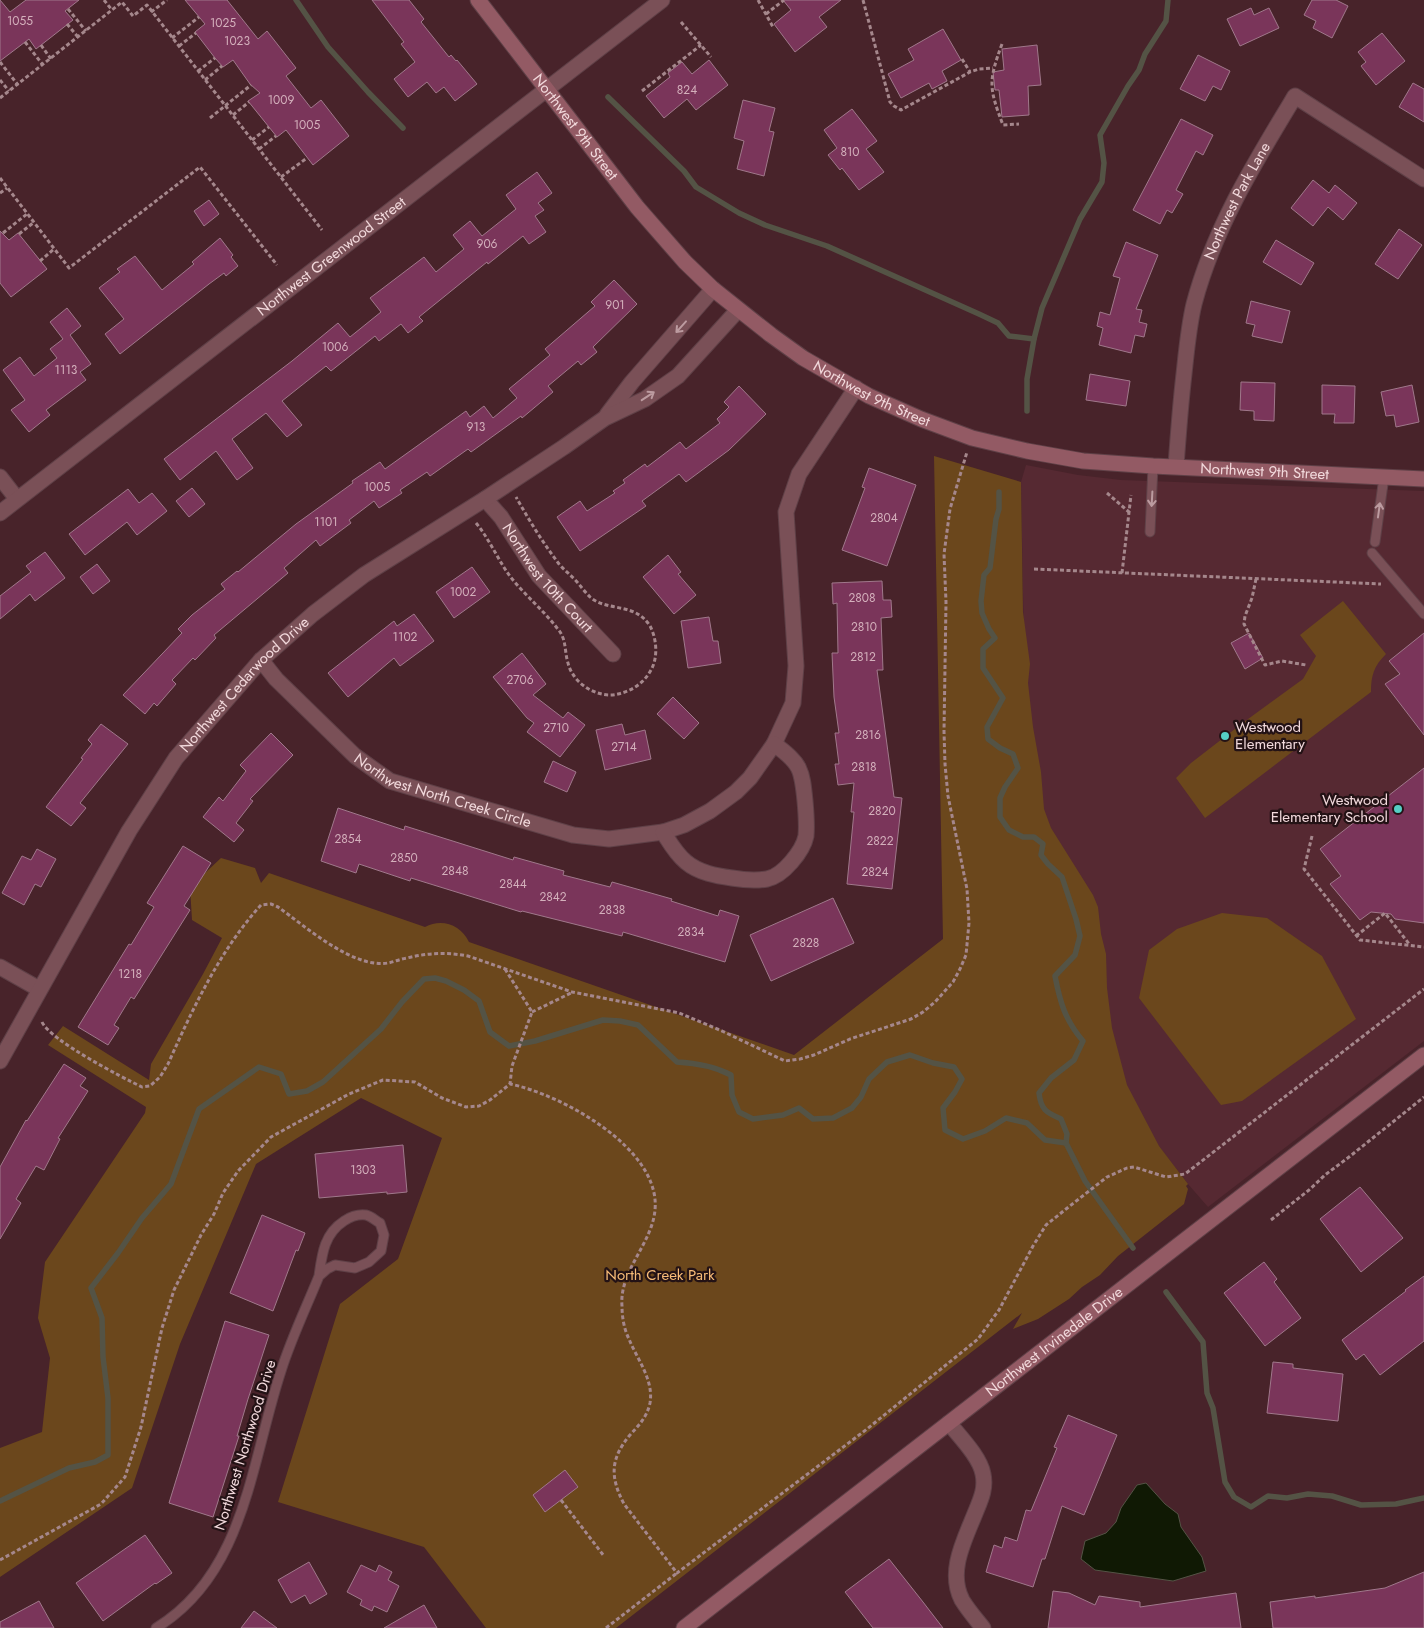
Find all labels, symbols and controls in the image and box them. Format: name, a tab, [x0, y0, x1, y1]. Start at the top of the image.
house number: 1055	[7, 12, 33, 30]
house number: 1025	[210, 14, 236, 32]
house number: 1023	[224, 32, 250, 50]
street label: Northwest 9th Street	[528, 69, 624, 185]
house number: 824	[677, 81, 697, 99]
house number: 1009	[268, 91, 294, 109]
house number: 1005	[294, 116, 321, 134]
street label: Northwest Park Lane	[1198, 138, 1276, 263]
house number: 810	[840, 143, 860, 161]
street label: Northwest Greenwood Street	[252, 191, 411, 321]
house number: 906	[476, 235, 498, 253]
house number: 901	[605, 296, 625, 314]
one-way arrow	[675, 320, 687, 333]
house number: 1006	[322, 338, 348, 356]
street label: Northwest 9th Street	[809, 355, 934, 433]
house number: 1113	[55, 361, 78, 379]
one-way arrow	[641, 391, 655, 402]
house number: 913	[467, 418, 486, 436]
street label: Northwest 9th Street	[1200, 457, 1330, 485]
house number: 1005	[364, 478, 391, 496]
one-way arrow	[1147, 491, 1156, 507]
one-way arrow	[1374, 502, 1384, 518]
house number: 2804	[870, 509, 898, 527]
house number: 1101	[314, 513, 338, 531]
street label: Northwest 10th Court	[497, 519, 598, 638]
house number: 1002	[450, 583, 476, 601]
house number: 2808	[848, 589, 876, 607]
street label: Northwest Cedarwood Drive	[174, 611, 314, 758]
house number: 2810	[851, 618, 877, 636]
house number: 1102	[393, 628, 418, 646]
house number: 2812	[850, 648, 876, 666]
house number: 2706	[506, 671, 534, 689]
place label: Westwood Elementary	[1235, 716, 1305, 755]
house number: 2710	[543, 719, 569, 737]
house number: 2816	[855, 726, 881, 744]
marker: Westwood Elementary	[1219, 730, 1231, 742]
house number: 2714	[611, 738, 637, 756]
street label: Northwest North Creek Circle	[350, 748, 534, 833]
house number: 2818	[851, 758, 877, 776]
place label: Westwood Elementary School	[1271, 789, 1388, 828]
house number: 2820	[868, 802, 896, 820]
marker: Westwood Elementary School	[1392, 803, 1404, 815]
house number: 2854	[334, 830, 362, 848]
house number: 2822	[866, 832, 894, 850]
house number: 2850	[390, 849, 418, 867]
house number: 2848	[442, 862, 468, 880]
house number: 2824	[861, 863, 889, 881]
house number: 2844	[499, 875, 527, 893]
house number: 2842	[539, 888, 567, 906]
house number: 2838	[599, 901, 625, 919]
house number: 2834	[678, 923, 704, 941]
house number: 2828	[793, 934, 819, 952]
house number: 1218	[118, 965, 142, 983]
house number: 1303	[350, 1161, 376, 1179]
park label: North Creek Park	[605, 1264, 715, 1286]
street label: Northwest Irvinedale Drive	[981, 1281, 1128, 1402]
street label: Northwest Northwood Drive	[209, 1357, 282, 1533]

